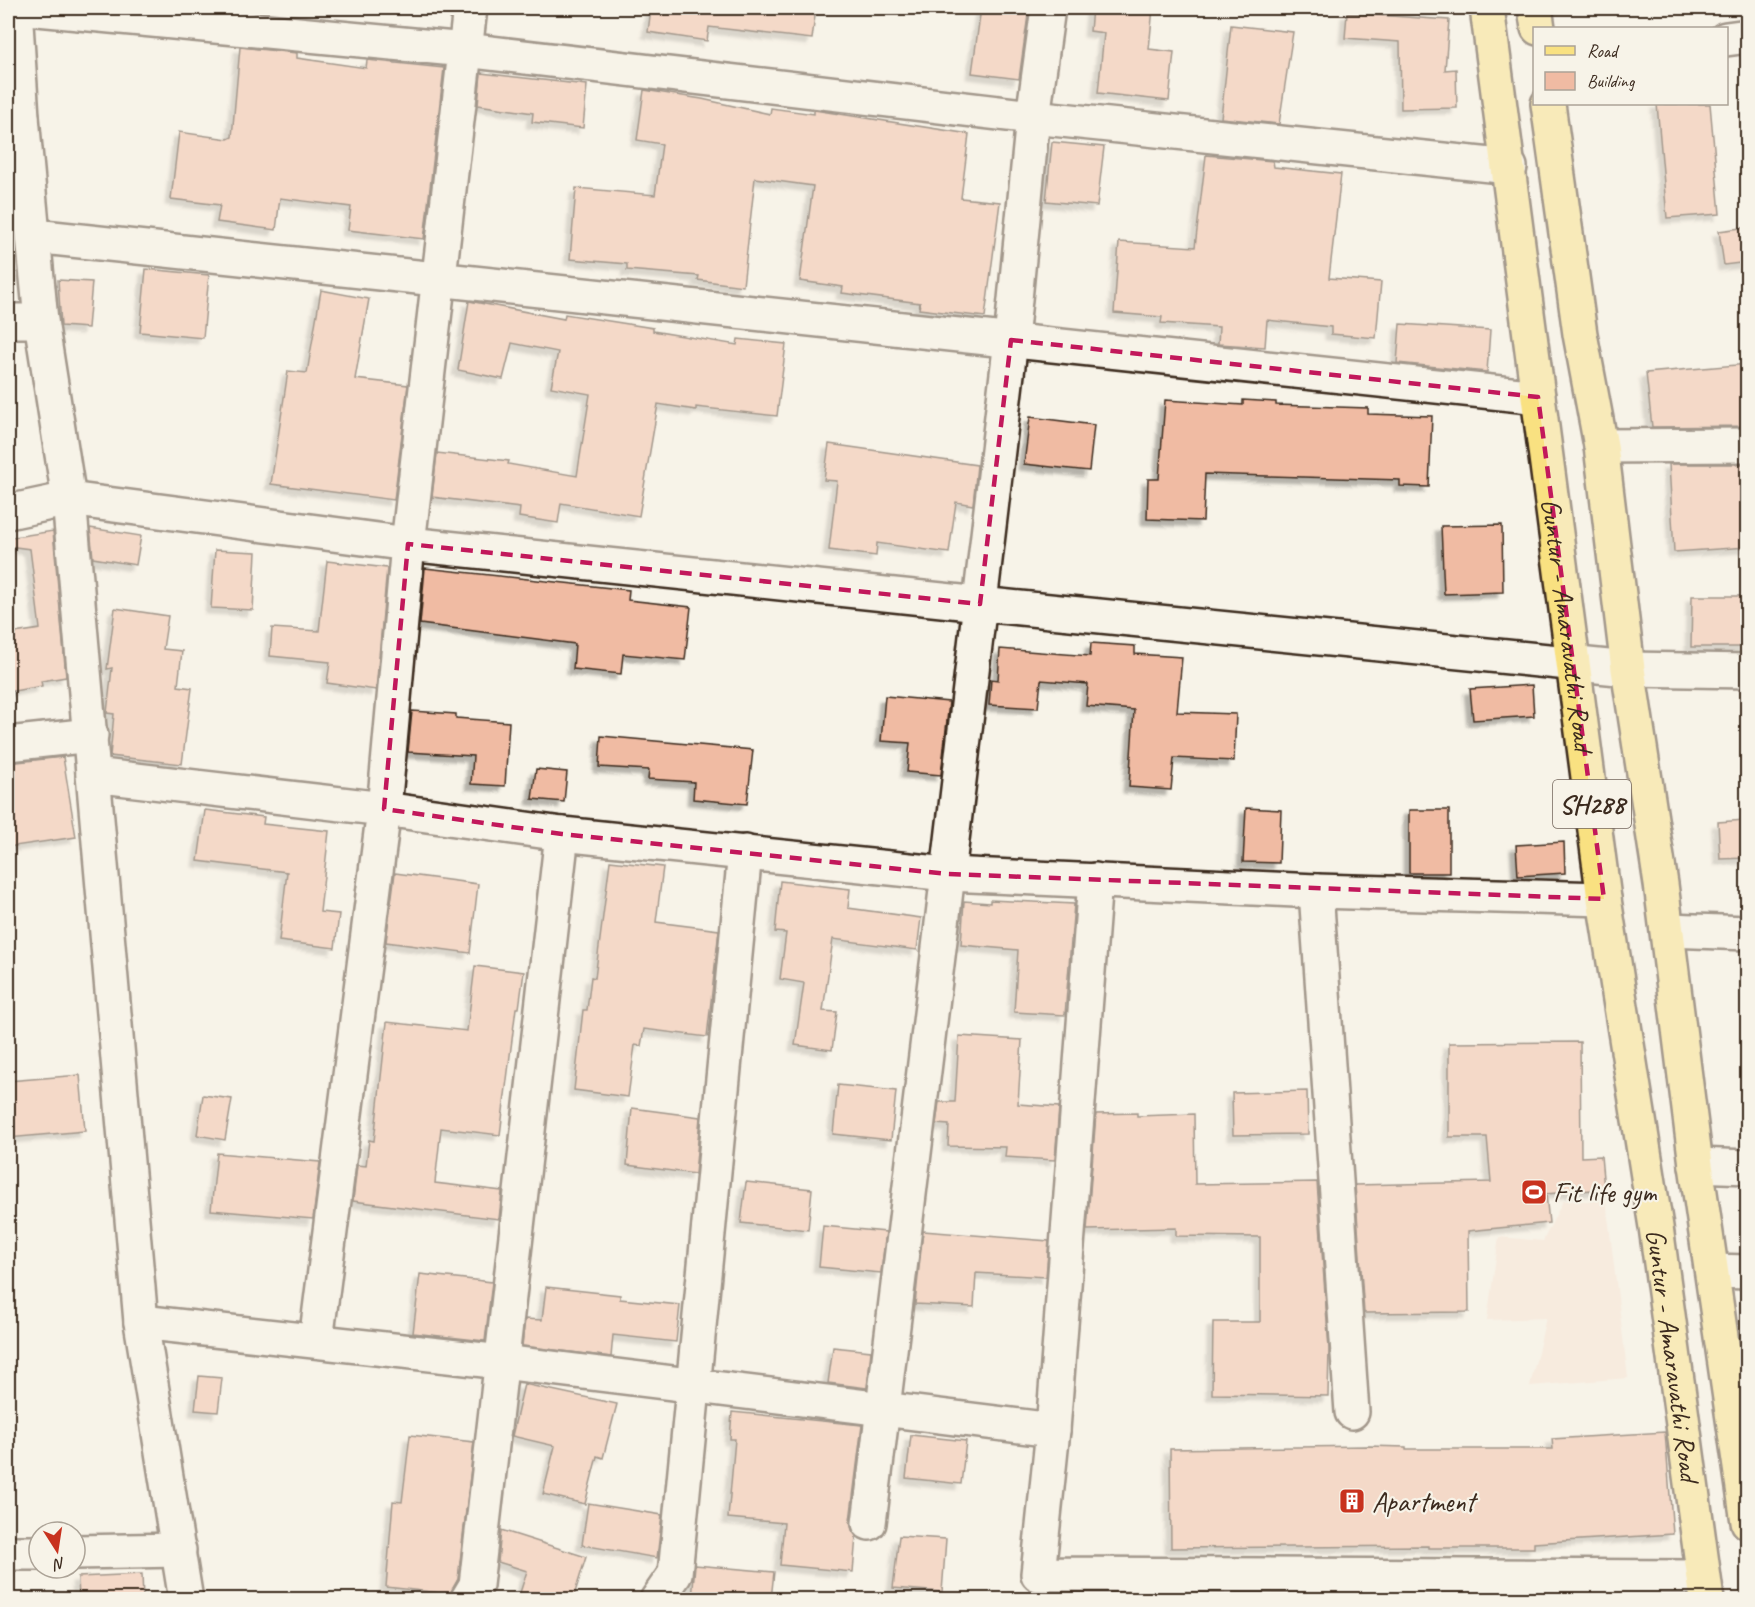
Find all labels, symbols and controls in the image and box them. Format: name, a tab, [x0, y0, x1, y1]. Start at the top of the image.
legend	[1533, 27, 1728, 105]
text: Road	[1587, 40, 1620, 62]
text: Building	[1587, 70, 1636, 92]
street label: Guntur - Amaravathi Road	[1534, 496, 1602, 757]
road number: SH288	[1553, 780, 1631, 828]
place label: Fit life gym	[1553, 1175, 1658, 1210]
sports icon: Fit life gym	[1519, 1177, 1549, 1207]
street label: Guntur - Amaravathi Road	[1638, 1227, 1708, 1487]
place label: Apartment	[1372, 1484, 1479, 1519]
building icon: Apartment	[1337, 1486, 1367, 1516]
north arrow	[27, 1520, 87, 1580]
text: N	[50, 1553, 67, 1575]

